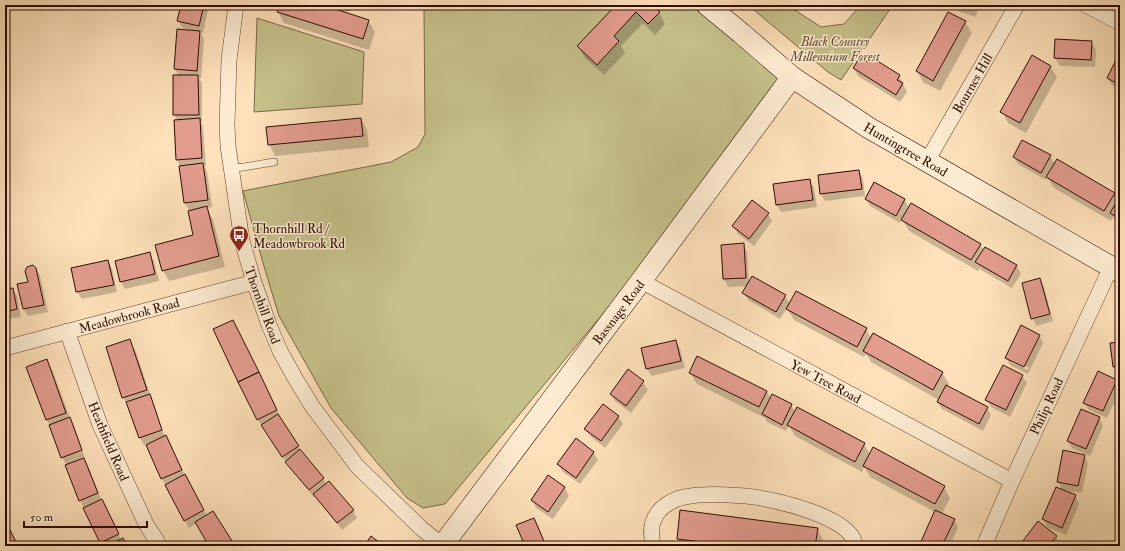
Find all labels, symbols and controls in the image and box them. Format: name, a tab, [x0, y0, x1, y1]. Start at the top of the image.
park label: Black Country Millennium Forest	[789, 34, 881, 65]
street label: Bournes Hill	[949, 50, 997, 116]
street label: Huntingtree Road	[861, 119, 951, 181]
place label: Thornhill Rd / Meadowbrook Rd	[253, 221, 345, 252]
bus stop icon: Thornhill Rd / Meadowbrook Rd	[228, 224, 250, 252]
street label: Thornhill Road	[241, 264, 284, 347]
street label: Bassnage Road	[589, 277, 649, 348]
street label: Meadowbrook Road	[77, 295, 182, 337]
street label: Yew Tree Road	[787, 357, 864, 407]
street label: Philip Road	[1027, 375, 1068, 438]
street label: Heathfield Road	[84, 399, 132, 484]
scale bar	[24, 503, 147, 529]
text: 50 m	[30, 510, 54, 525]

